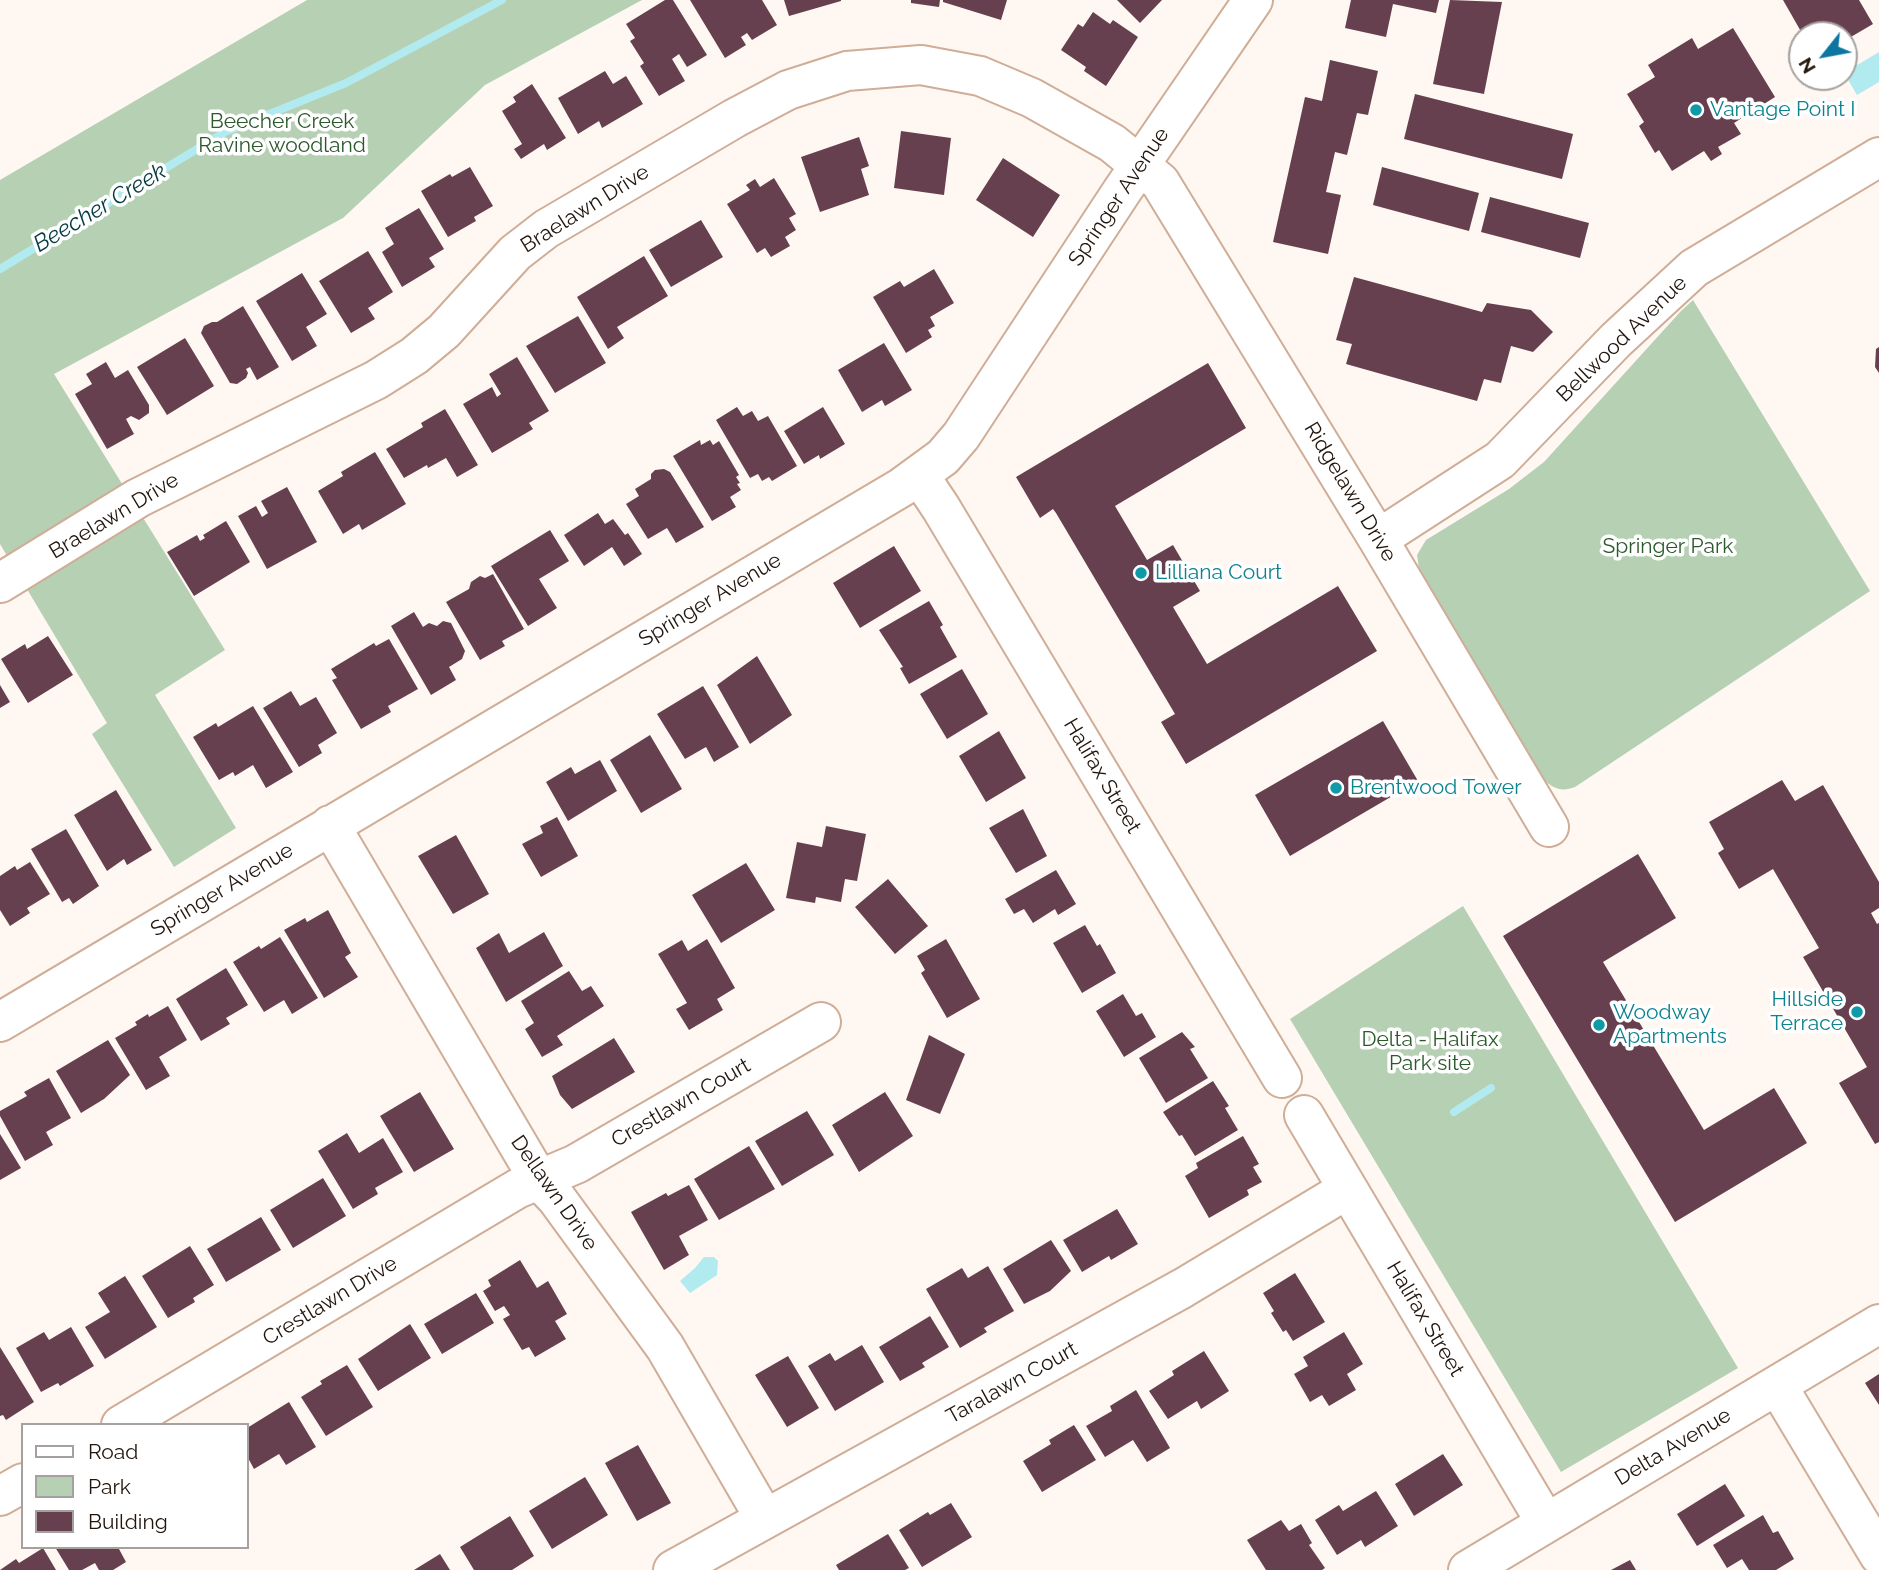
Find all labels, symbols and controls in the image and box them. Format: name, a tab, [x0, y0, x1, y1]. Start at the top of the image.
north arrow	[1788, 21, 1858, 91]
text: N	[1794, 54, 1820, 78]
place label: Vantage Point I	[1710, 97, 1856, 123]
marker: Vantage Point I	[1688, 102, 1704, 118]
park label: Beecher Creek Ravine woodland	[198, 109, 366, 159]
street label: Springer Avenue	[1063, 123, 1175, 271]
water label: Beecher Creek	[29, 158, 171, 258]
street label: Braelawn Drive	[516, 159, 654, 259]
street label: Bellwood Avenue	[1552, 270, 1692, 408]
street label: Ridgelawn Drive	[1298, 418, 1402, 566]
street label: Braelawn Drive	[45, 467, 183, 565]
park label: Springer Park	[1603, 534, 1733, 560]
street label: Springer Avenue	[634, 548, 786, 652]
place label: Lilliana Court	[1155, 560, 1282, 586]
marker: Lilliana Court	[1133, 565, 1149, 581]
street label: Halifax Street	[1058, 714, 1146, 838]
place label: Brentwood Tower	[1350, 775, 1522, 801]
marker: Brentwood Tower	[1328, 780, 1344, 796]
street label: Springer Avenue	[146, 838, 298, 942]
place label: Hillside Terrace	[1770, 987, 1843, 1037]
place label: Woodway Apartments	[1613, 1000, 1727, 1050]
marker: Hillside Terrace	[1849, 1004, 1865, 1020]
marker: Woodway Apartments	[1591, 1017, 1607, 1033]
park label: Delta - Halifax Park site	[1361, 1027, 1499, 1077]
street label: Crestlawn Court	[607, 1053, 755, 1153]
street label: Dellawn Drive	[505, 1131, 603, 1255]
street label: Crestlawn Drive	[258, 1251, 402, 1351]
street label: Halifax Street	[1381, 1257, 1469, 1381]
street label: Taralawn Court	[942, 1337, 1082, 1429]
street label: Delta Avenue	[1611, 1403, 1735, 1491]
legend	[21, 1423, 248, 1549]
text: Road	[88, 1439, 138, 1464]
text: Park	[88, 1474, 131, 1499]
text: Building	[88, 1509, 168, 1534]

